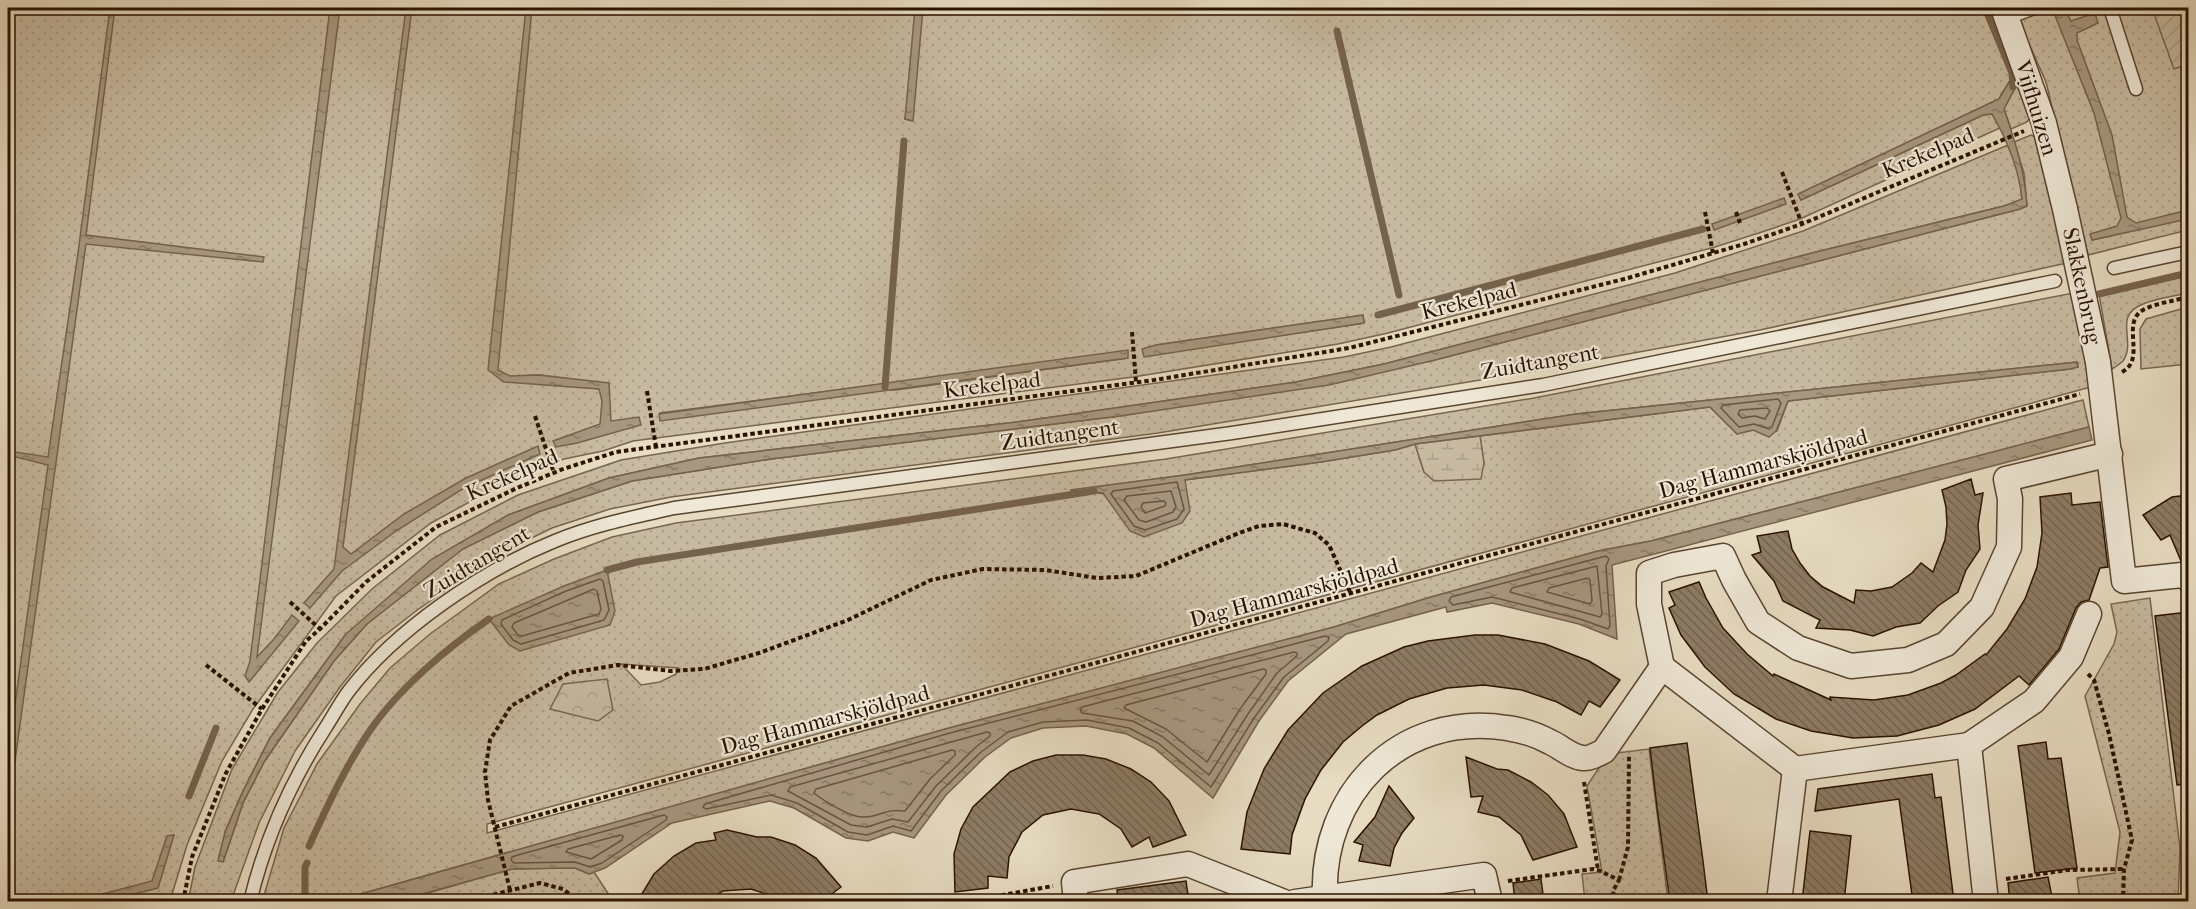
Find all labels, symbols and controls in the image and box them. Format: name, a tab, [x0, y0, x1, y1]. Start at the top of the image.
street label: Vijfhuizen	[2009, 56, 2063, 159]
street label: Krekelpad	[1878, 121, 1979, 184]
street label: Slakkenbrug	[2057, 225, 2107, 347]
street label: Krekelpad	[1418, 276, 1521, 325]
street label: Zuidtangent	[1479, 339, 1601, 385]
street label: Krekelpad	[942, 366, 1043, 404]
street label: Zuidtangent	[999, 414, 1121, 456]
street label: Dag Hammarskjöldpad	[1656, 423, 1871, 504]
street label: Krekelpad	[462, 443, 563, 507]
street label: Zuidtangent	[419, 520, 535, 604]
street label: Dag Hammarskjöldpad	[1187, 552, 1402, 633]
street label: Dag Hammarskjöldpad	[718, 679, 933, 760]

